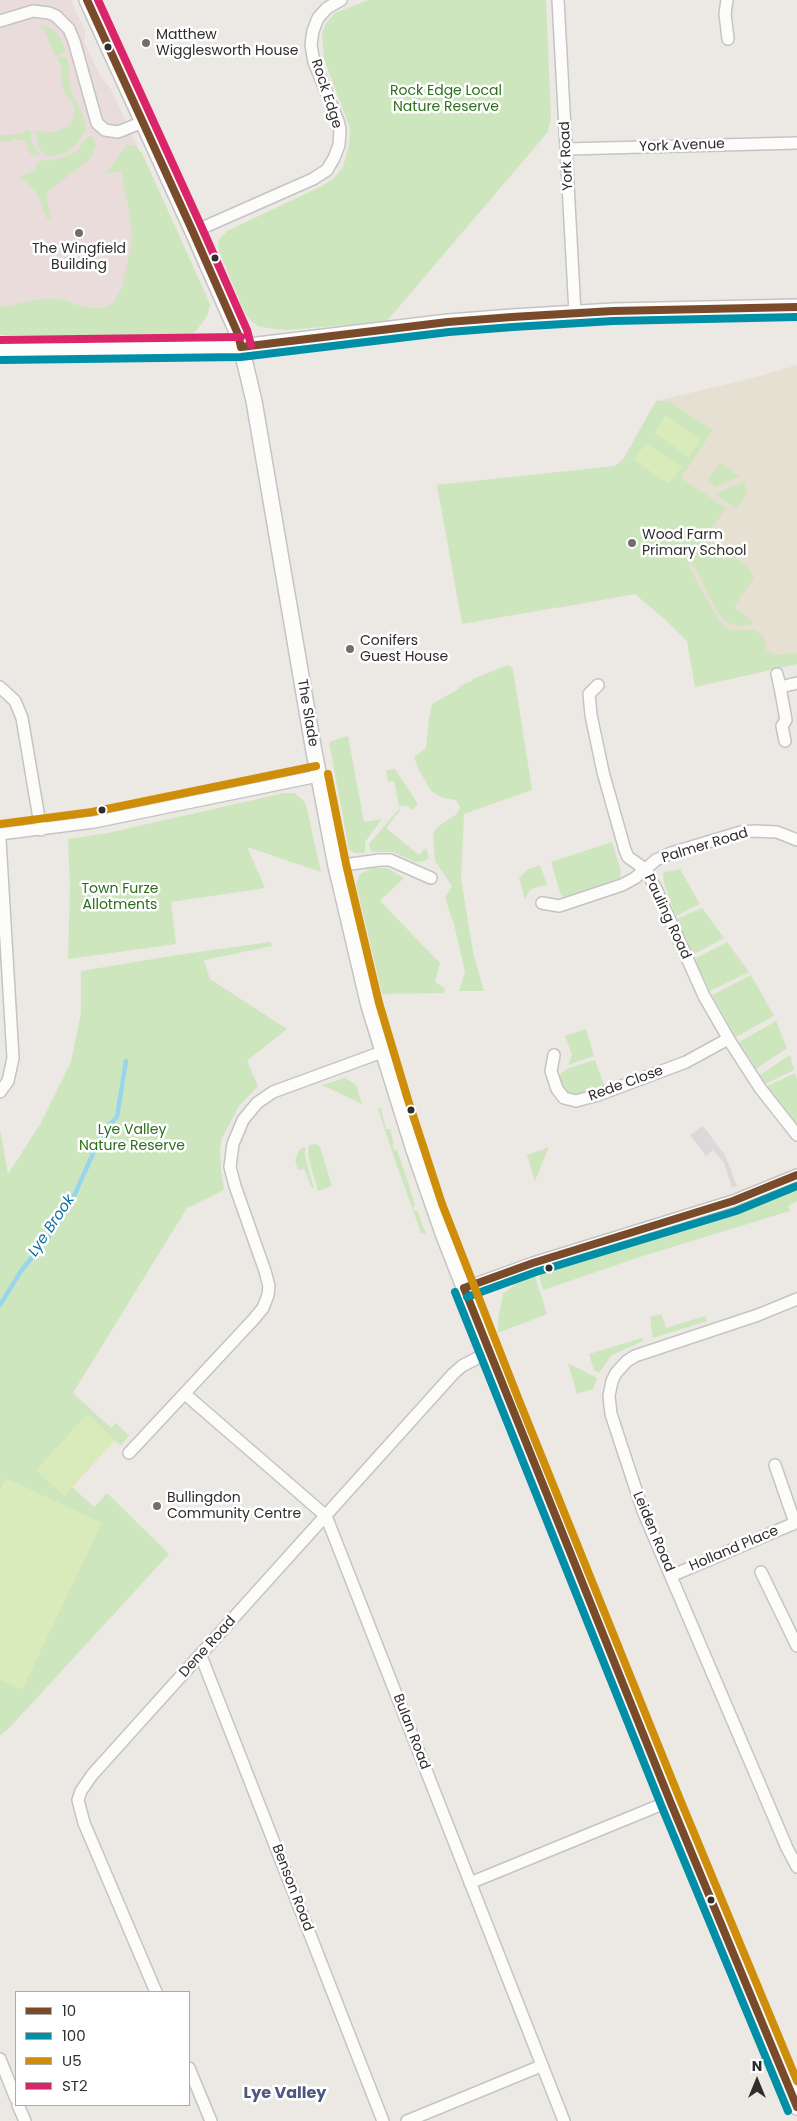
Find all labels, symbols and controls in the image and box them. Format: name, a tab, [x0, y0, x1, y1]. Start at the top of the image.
place label: Matthew Wigglesworth House	[156, 27, 299, 59]
marker: Matthew Wigglesworth House	[140, 37, 152, 49]
unlabelled marker	[103, 42, 113, 52]
street label: Rock Edge	[307, 57, 345, 131]
park label: Rock Edge Local Nature Reserve	[390, 83, 502, 115]
street label: York Road	[557, 121, 577, 191]
street label: York Avenue	[639, 136, 725, 156]
marker: The Wingfield Building	[73, 227, 85, 239]
place label: The Wingfield Building	[32, 241, 126, 274]
unlabelled marker	[210, 253, 220, 263]
place label: Wood Farm Primary School	[642, 527, 747, 560]
marker: Wood Farm Primary School	[626, 537, 638, 549]
place label: Conifers Guest House	[360, 633, 448, 666]
marker: Conifers Guest House	[344, 643, 356, 655]
street label: The Slade	[293, 678, 321, 748]
unlabelled marker	[97, 805, 107, 815]
street label: Palmer Road	[660, 825, 750, 867]
street label: Pauling Road	[640, 872, 694, 962]
park label: Town Furze Allotments	[82, 881, 158, 914]
street label: Rede Close	[586, 1063, 666, 1105]
unlabelled marker	[406, 1105, 416, 1115]
park label: Lye Valley Nature Reserve	[79, 1122, 185, 1154]
water label: Lye Brook	[25, 1192, 79, 1260]
unlabelled marker	[544, 1263, 554, 1273]
street label: Leiden Road	[629, 1489, 677, 1575]
place label: Bullingdon Community Centre	[167, 1490, 301, 1522]
marker: Bullingdon Community Centre	[151, 1500, 163, 1512]
street label: Holland Place	[687, 1523, 781, 1575]
street label: Dene Road	[176, 1613, 240, 1681]
street label: Bulan Road	[389, 1692, 433, 1772]
street label: Benson Road	[268, 1842, 316, 1934]
unlabelled marker	[706, 1895, 716, 1905]
legend	[15, 1991, 190, 2106]
text: 10	[62, 2000, 76, 2021]
text: 100	[62, 2025, 86, 2046]
text: U5	[62, 2050, 82, 2071]
north arrow	[732, 2056, 782, 2106]
text: N	[752, 2056, 762, 2076]
text: ST2	[62, 2075, 88, 2096]
district label: Lye Valley	[244, 2084, 326, 2104]

